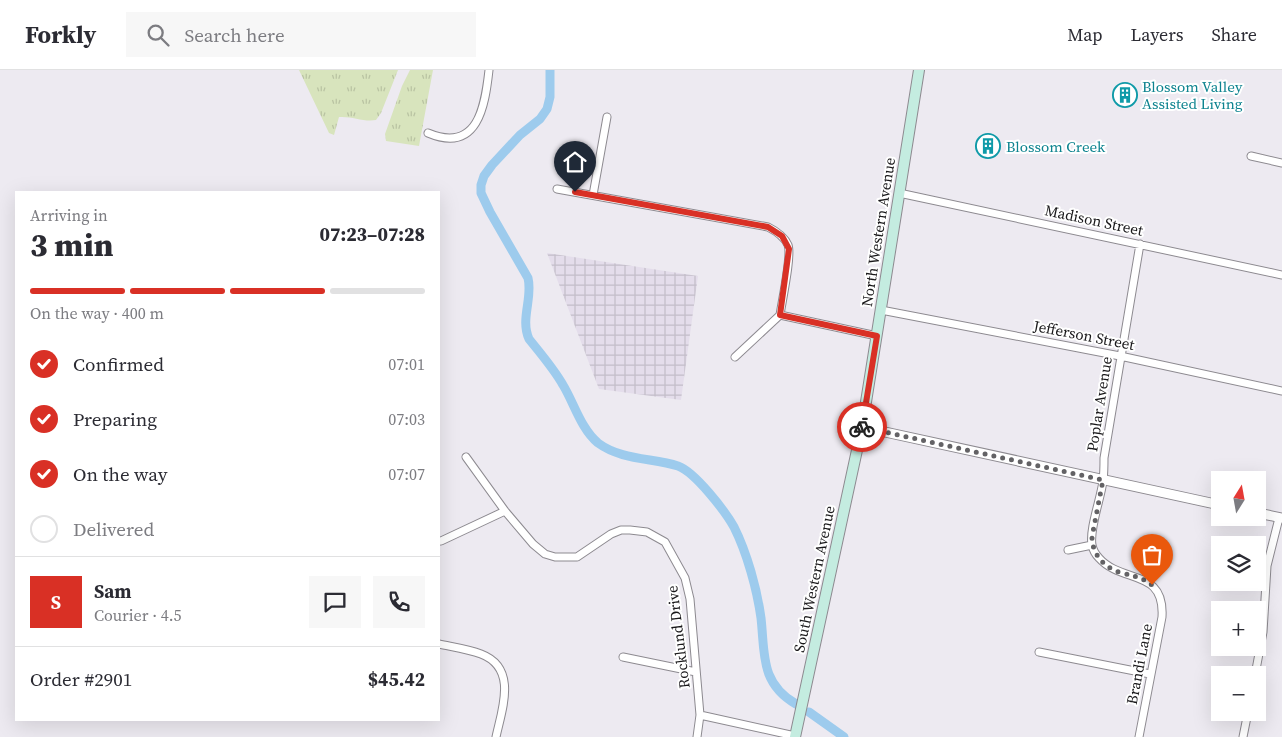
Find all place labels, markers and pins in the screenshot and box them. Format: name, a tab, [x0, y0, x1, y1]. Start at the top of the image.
place label: Blossom Valley Assisted Living	[1142, 76, 1243, 114]
building icon: Blossom Valley Assisted Living	[1112, 82, 1138, 108]
building icon: Blossom Creek	[975, 133, 1001, 159]
place label: Blossom Creek	[1006, 136, 1106, 157]
pin	[554, 141, 596, 192]
pin	[1131, 534, 1173, 585]

